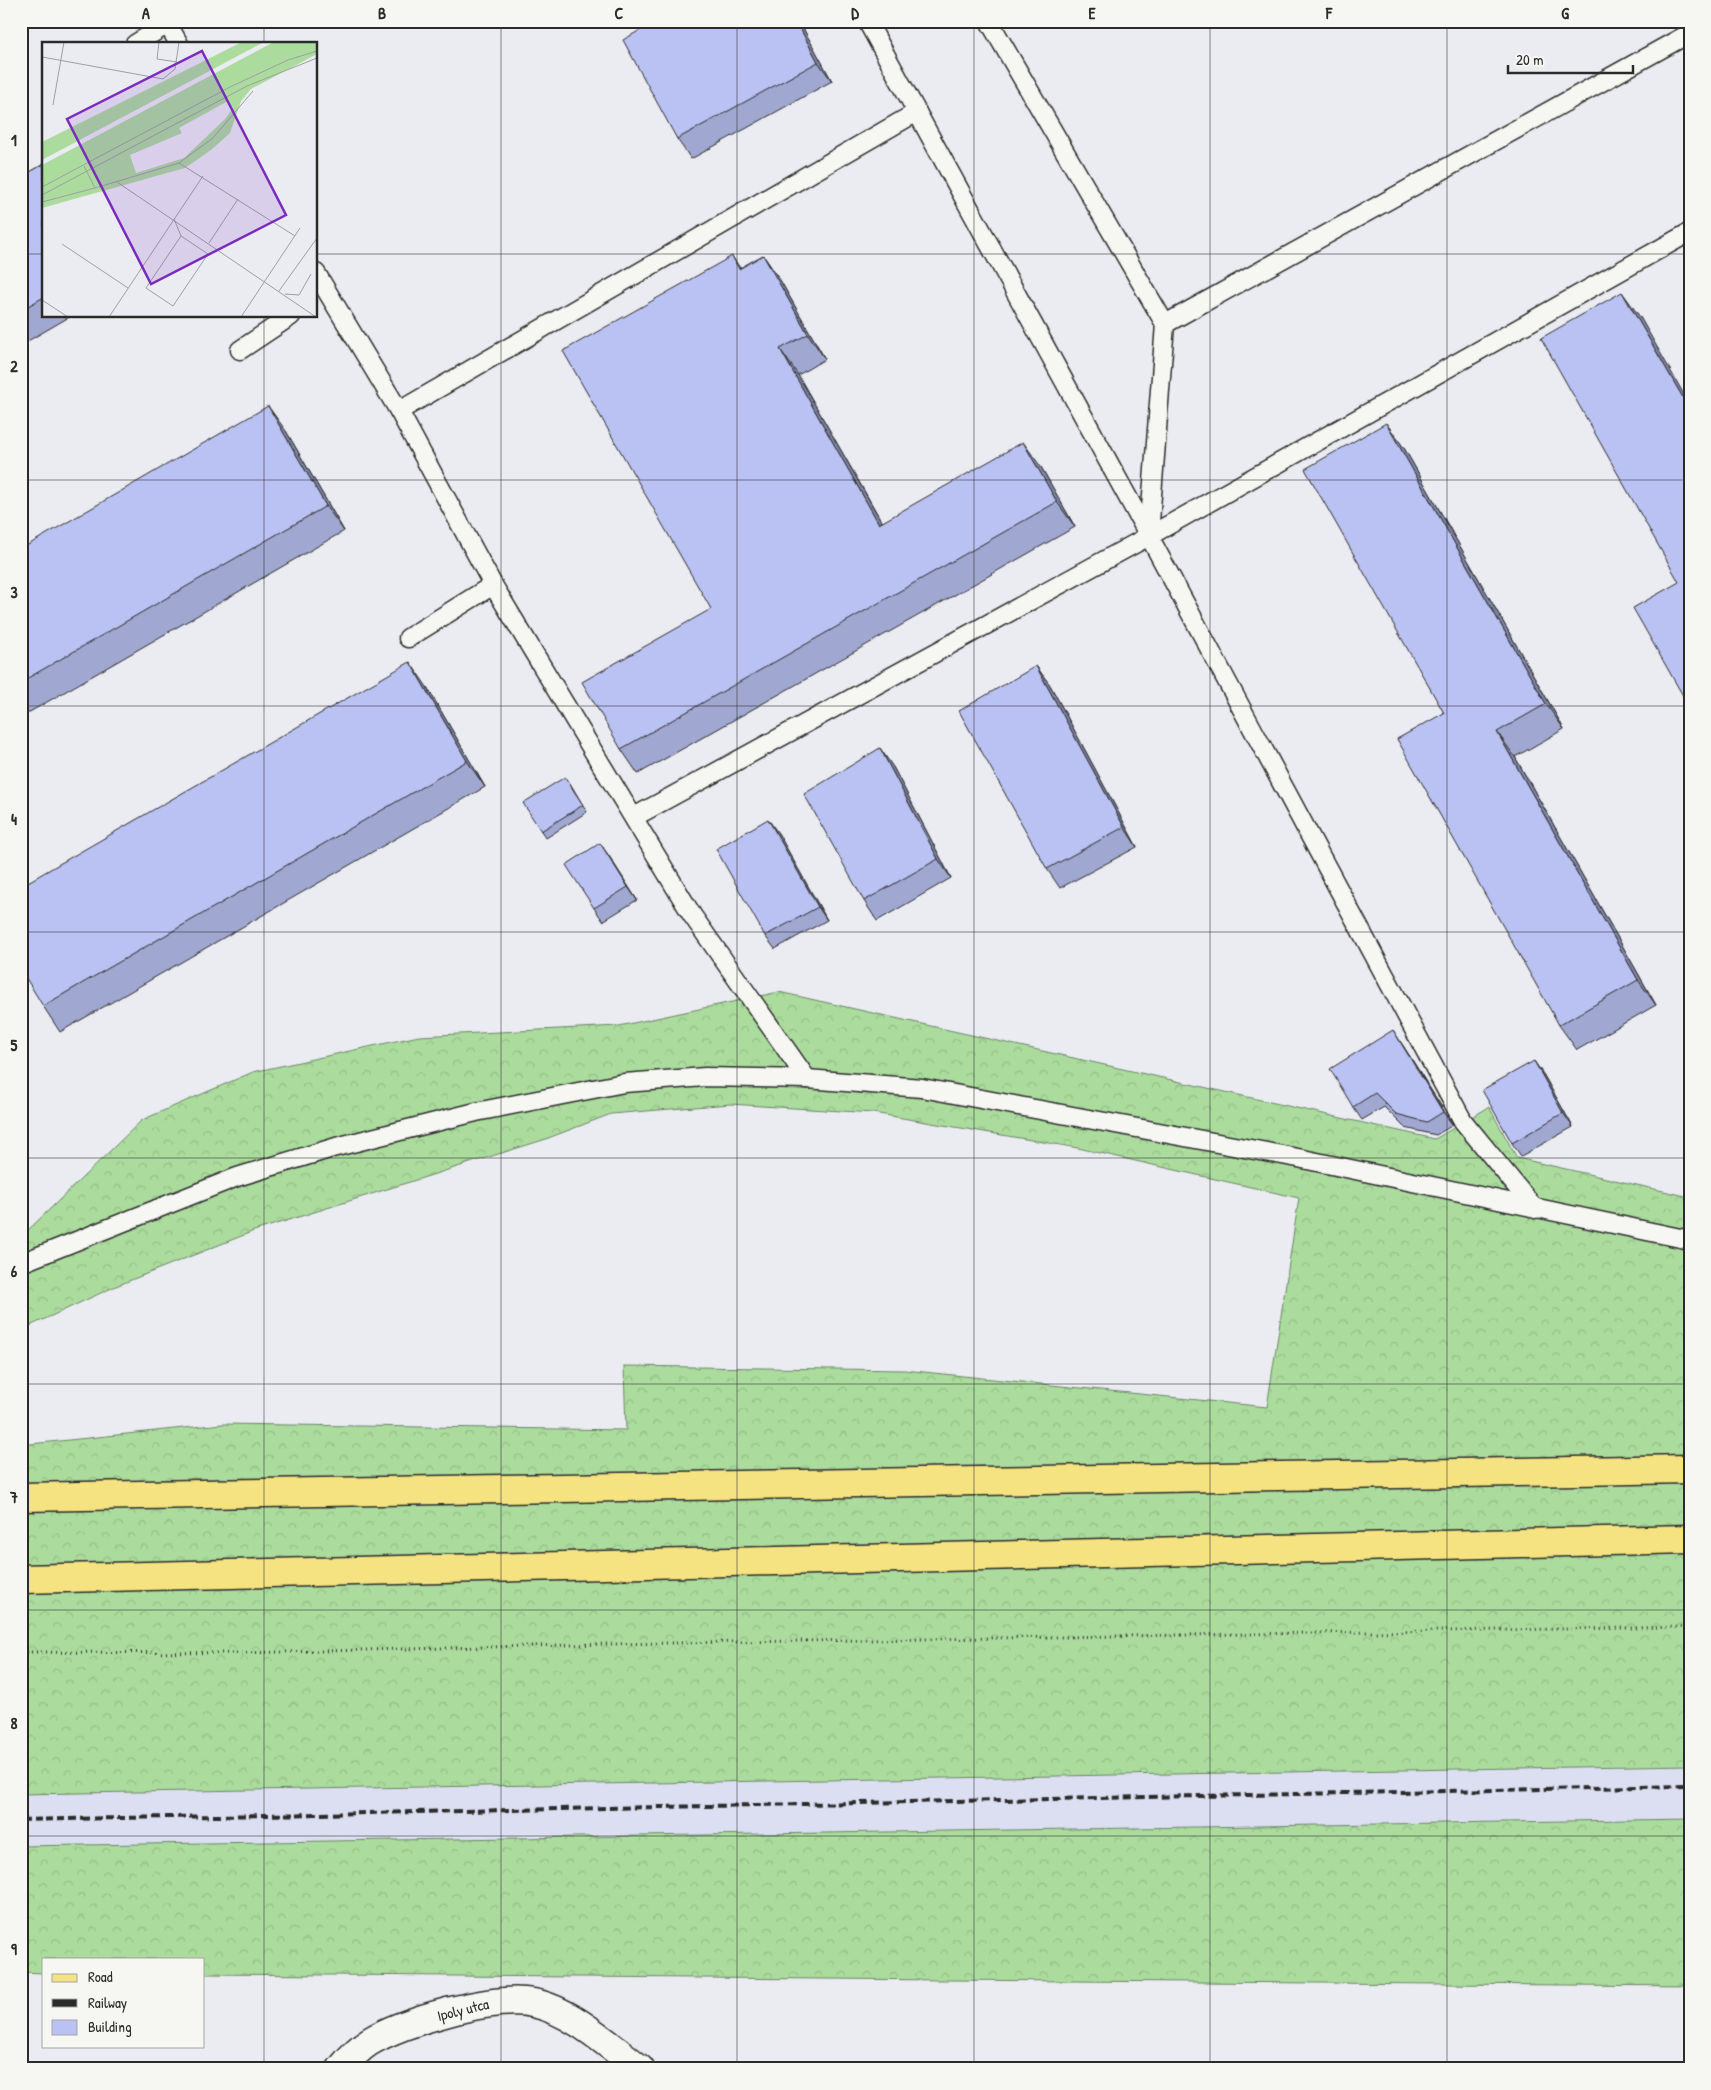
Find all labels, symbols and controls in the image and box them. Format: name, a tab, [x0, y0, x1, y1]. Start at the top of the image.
text: A	[142, 2, 150, 24]
text: B	[378, 2, 386, 24]
text: C	[615, 2, 624, 24]
text: D	[851, 2, 859, 24]
text: E	[1088, 2, 1096, 24]
text: F	[1325, 2, 1333, 24]
text: G	[1561, 2, 1569, 24]
inset map	[42, 42, 318, 318]
scale bar	[1508, 42, 1634, 74]
text: 20 m	[1516, 49, 1543, 70]
text: 1	[11, 129, 17, 151]
text: 2	[10, 355, 18, 377]
text: 3	[10, 581, 18, 603]
text: 4	[11, 808, 17, 830]
text: 5	[11, 1034, 18, 1056]
text: 6	[11, 1260, 18, 1282]
text: 7	[9, 1486, 18, 1508]
text: 8	[11, 1712, 18, 1734]
text: 9	[11, 1938, 17, 1960]
legend	[42, 1958, 205, 2048]
text: Road	[88, 1966, 113, 1987]
text: Railway	[88, 1992, 127, 2013]
street label: Ipoly utca	[435, 1993, 491, 2026]
text: Building	[88, 2016, 132, 2037]

